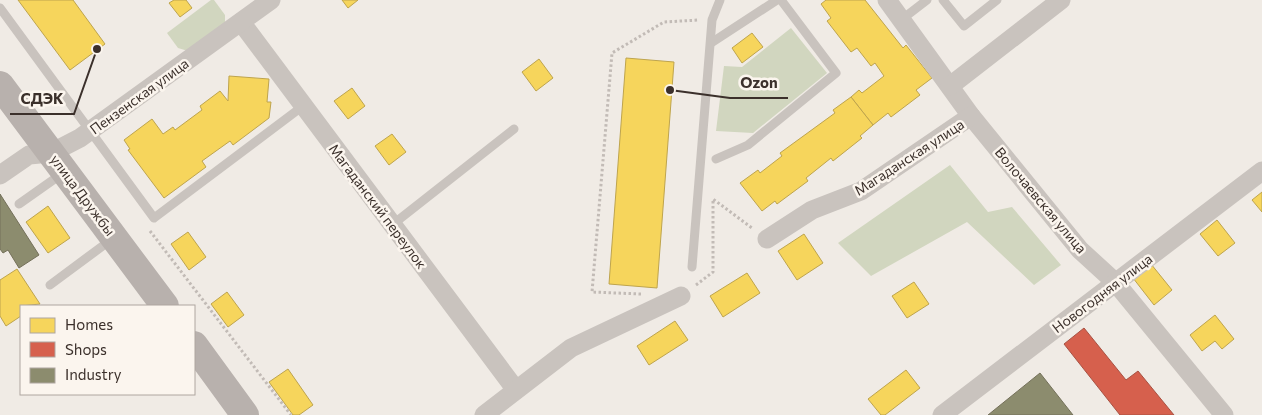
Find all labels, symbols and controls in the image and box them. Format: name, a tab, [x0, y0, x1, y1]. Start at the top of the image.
street label: Пензенская улица	[86, 54, 192, 138]
callout: Ozon	[730, 68, 788, 98]
text: Ozon	[740, 73, 778, 91]
callout: СДЭК	[10, 84, 74, 114]
text: СДЭК	[20, 89, 64, 107]
street label: Магаданская улица	[851, 115, 967, 199]
street label: Магаданский переулок	[325, 140, 431, 272]
street label: Волочаевская улица	[992, 143, 1090, 257]
street label: улица Дружбы	[47, 151, 119, 239]
street label: Новогодняя улица	[1049, 250, 1155, 336]
legend	[20, 305, 195, 395]
text: Homes	[65, 315, 113, 333]
text: Shops	[65, 340, 107, 358]
text: Industry	[65, 365, 122, 383]

